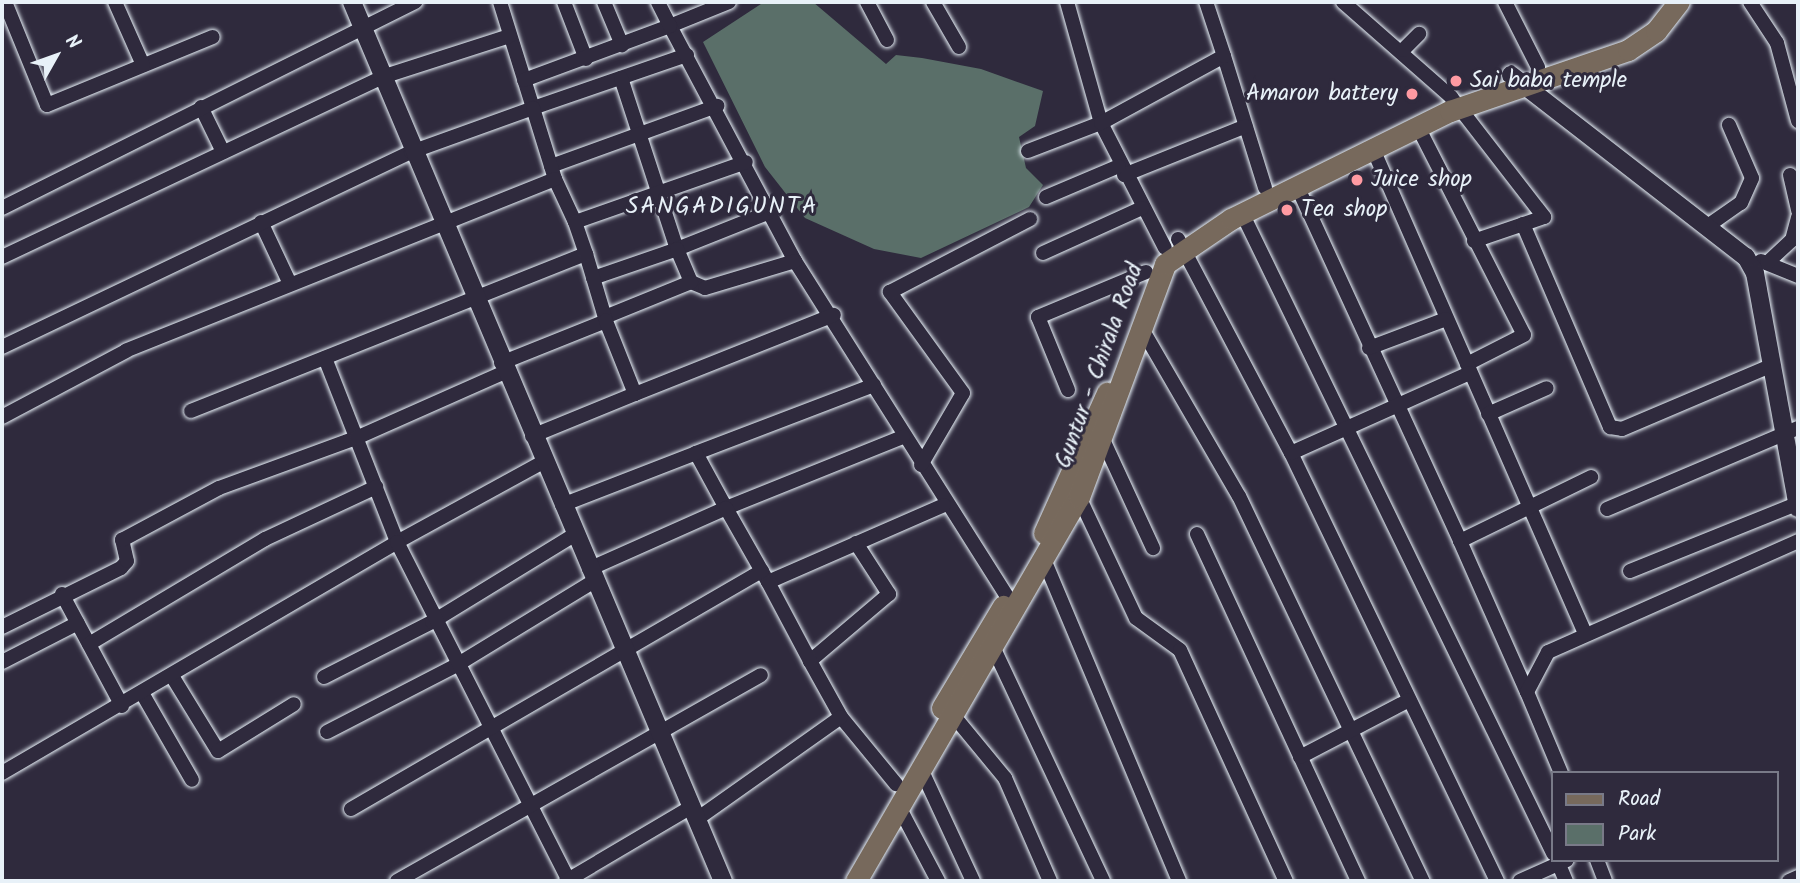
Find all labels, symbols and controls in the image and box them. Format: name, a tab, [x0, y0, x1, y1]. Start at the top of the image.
north arrow	[21, 21, 91, 91]
text: N	[57, 28, 87, 57]
place label: Sai baba temple	[1470, 67, 1627, 95]
marker: Sai baba temple	[1448, 73, 1464, 89]
place label: Amaron battery	[1246, 80, 1398, 108]
marker: Amaron battery	[1404, 86, 1420, 102]
place label: Juice shop	[1371, 166, 1472, 194]
marker: Juice shop	[1349, 172, 1365, 188]
district label: SANGADIGUNTA	[627, 193, 817, 221]
place label: Tea shop	[1301, 196, 1387, 224]
marker: Tea shop	[1279, 202, 1295, 218]
street label: Guntur - Chirala Road	[1050, 260, 1150, 472]
legend	[1552, 771, 1779, 862]
text: Road	[1618, 783, 1660, 816]
text: Park	[1618, 818, 1656, 851]

